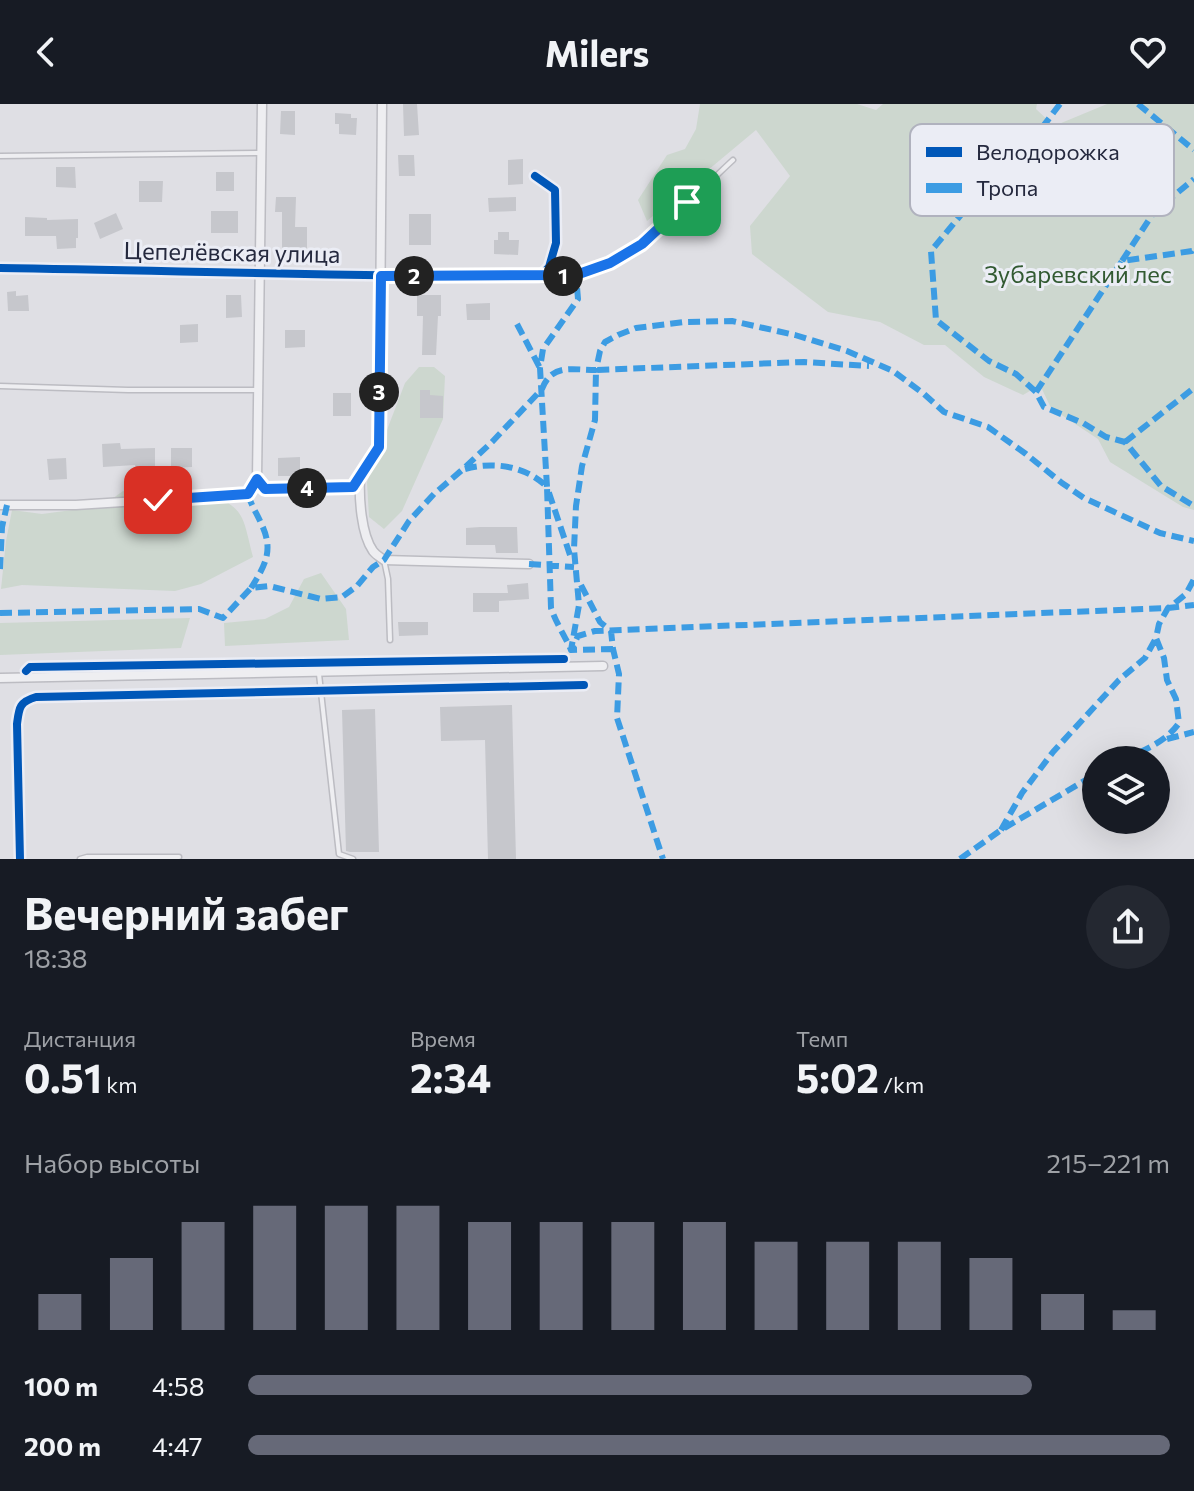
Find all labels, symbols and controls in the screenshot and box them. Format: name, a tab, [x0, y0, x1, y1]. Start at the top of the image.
icon: back	[24, 30, 68, 74]
text: Milers	[545, 30, 649, 74]
icon: heart	[1126, 30, 1170, 74]
legend	[910, 124, 1174, 216]
text: Велодорожка	[976, 138, 1120, 165]
pin	[653, 168, 721, 236]
text: Тропа	[976, 174, 1038, 201]
icon: arrive	[665, 180, 709, 224]
street label: Цепелёвская улица	[123, 235, 341, 268]
pin: 2	[394, 256, 434, 296]
pin: 1	[543, 256, 583, 296]
park label: Зубаревский лес	[984, 259, 1172, 288]
text: 2	[408, 262, 420, 289]
text: 1	[558, 262, 568, 289]
pin: 3	[359, 372, 399, 412]
text: 3	[373, 378, 385, 405]
pin	[124, 466, 192, 534]
pin: 4	[287, 468, 327, 508]
text: 4	[300, 474, 314, 501]
icon: check	[136, 478, 180, 522]
map controls	[1082, 746, 1170, 834]
button: layers	[1082, 746, 1170, 834]
text: Вечерний забег	[24, 885, 349, 939]
button: share	[1086, 885, 1170, 969]
text: 18:38	[24, 942, 88, 973]
text: Дистанция	[24, 1025, 136, 1052]
text: Время	[410, 1025, 476, 1052]
text: Темп	[796, 1025, 848, 1052]
text: 0.51	[24, 1052, 102, 1101]
text: 2:34	[410, 1052, 491, 1101]
text: 5:02	[796, 1052, 879, 1101]
text: km	[102, 1071, 137, 1098]
text: /km	[879, 1071, 924, 1098]
text: Набор высоты	[24, 1147, 200, 1178]
text: 215–221 m	[1047, 1147, 1170, 1178]
text: 100 m	[24, 1370, 98, 1401]
text: 4:58	[152, 1370, 204, 1401]
text: 200 m	[24, 1430, 101, 1461]
text: 4:47	[152, 1430, 203, 1461]

